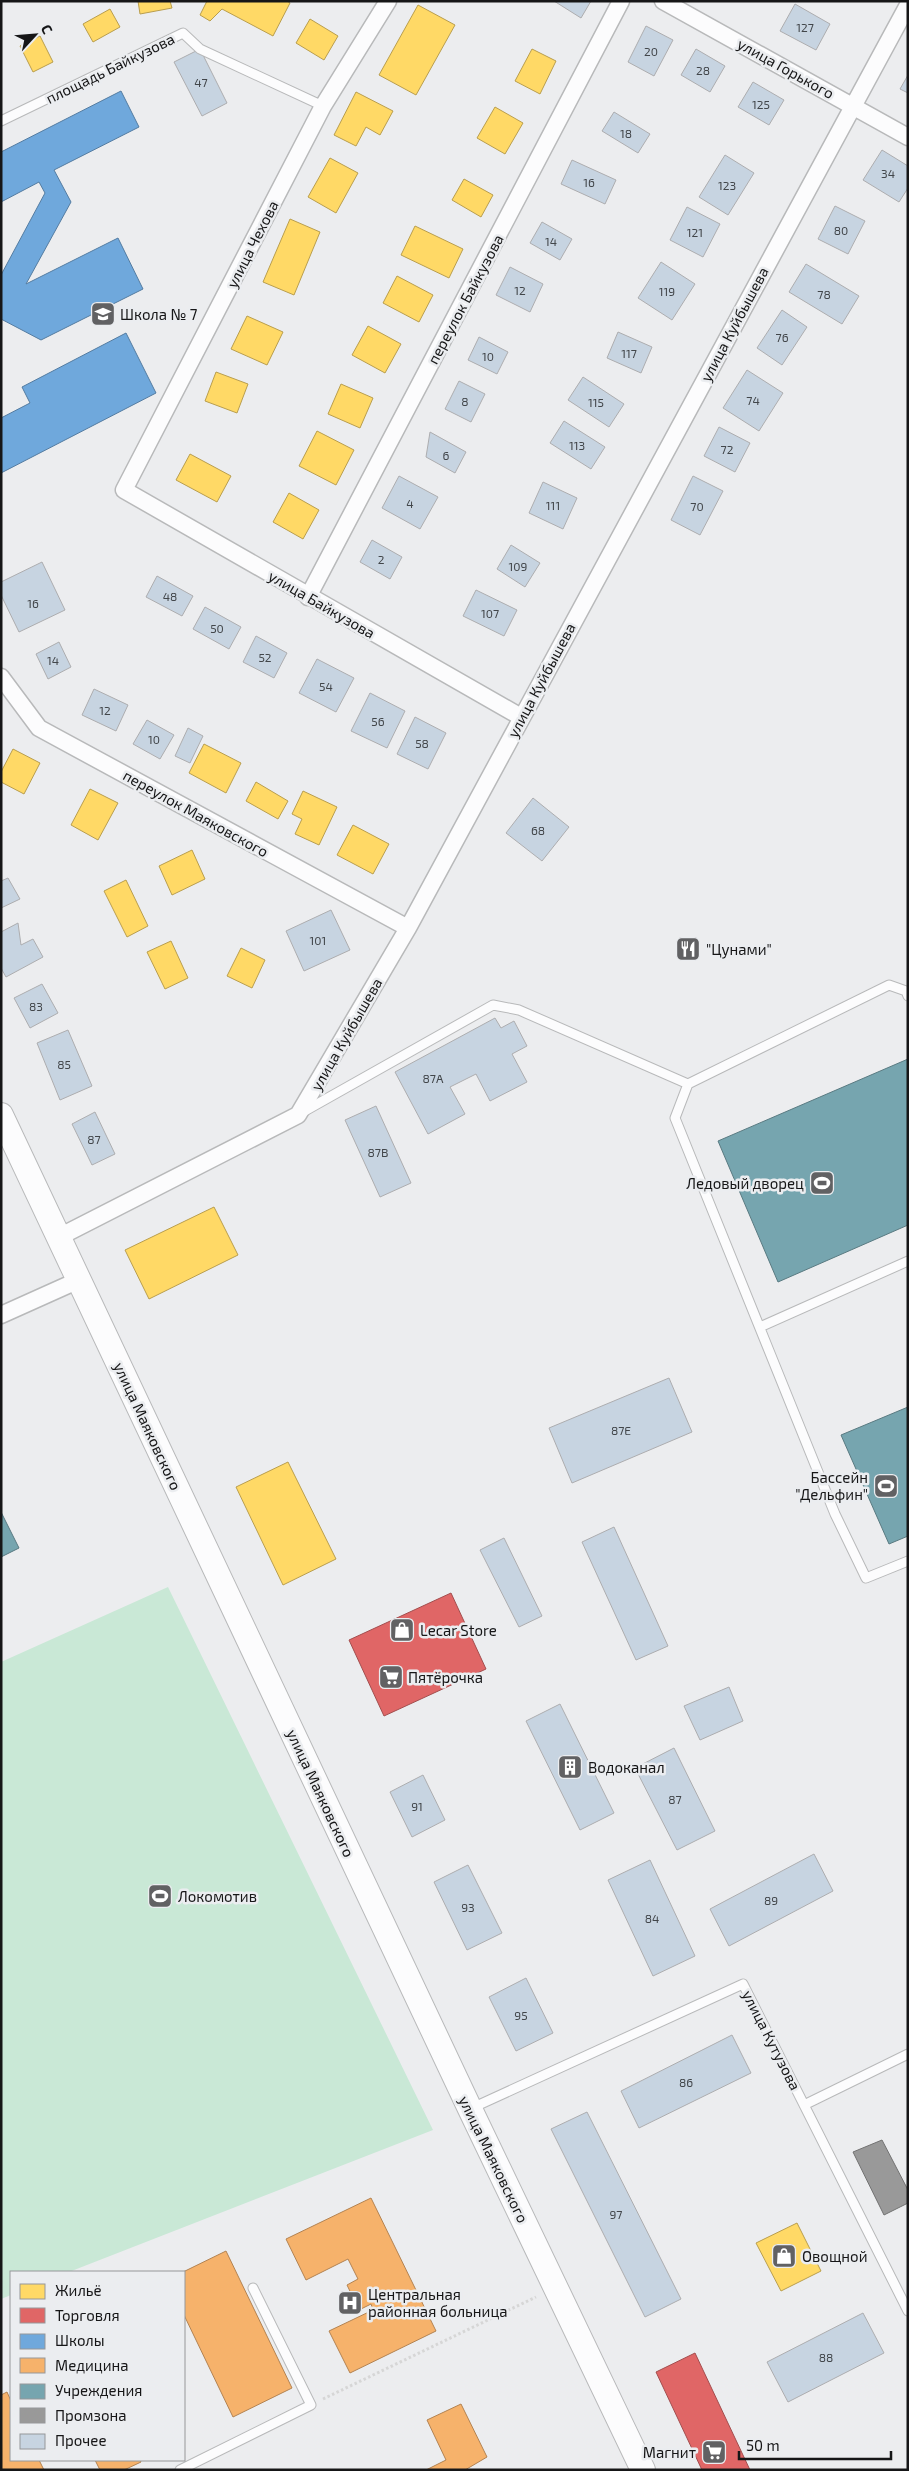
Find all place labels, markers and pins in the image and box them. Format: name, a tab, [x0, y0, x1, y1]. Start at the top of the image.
school or university icon: Школа № 7	[90, 301, 116, 327]
place label: Школа № 7	[120, 305, 198, 323]
restaurant icon: "Цунами"	[675, 936, 701, 962]
place label: "Цунами"	[706, 940, 772, 959]
sports icon: Ледовый дворец	[809, 1170, 835, 1196]
place label: Ледовый дворец	[686, 1174, 804, 1192]
place label: Бассейн "Дельфин"	[795, 1468, 868, 1503]
sports icon: Бассейн "Дельфин"	[873, 1473, 899, 1499]
shop icon: Lecar Store	[389, 1617, 415, 1643]
place label: Lecar Store	[420, 1621, 497, 1639]
supermarket icon: Пятёрочка	[378, 1664, 404, 1690]
place label: Пятёрочка	[408, 1668, 483, 1686]
building icon: Водоканал	[557, 1754, 583, 1780]
place label: Водоканал	[588, 1758, 665, 1776]
sports icon: Локомотив	[147, 1883, 173, 1909]
place label: Локомотив	[178, 1887, 257, 1905]
shop icon: Овощной	[771, 2243, 797, 2269]
place label: Овощной	[802, 2247, 867, 2265]
place label: Центральная районная больница	[368, 2285, 508, 2320]
hospital icon: Центральная районная больница	[337, 2290, 363, 2316]
supermarket icon: Магнит	[701, 2439, 727, 2465]
place label: Магнит	[643, 2443, 696, 2461]

